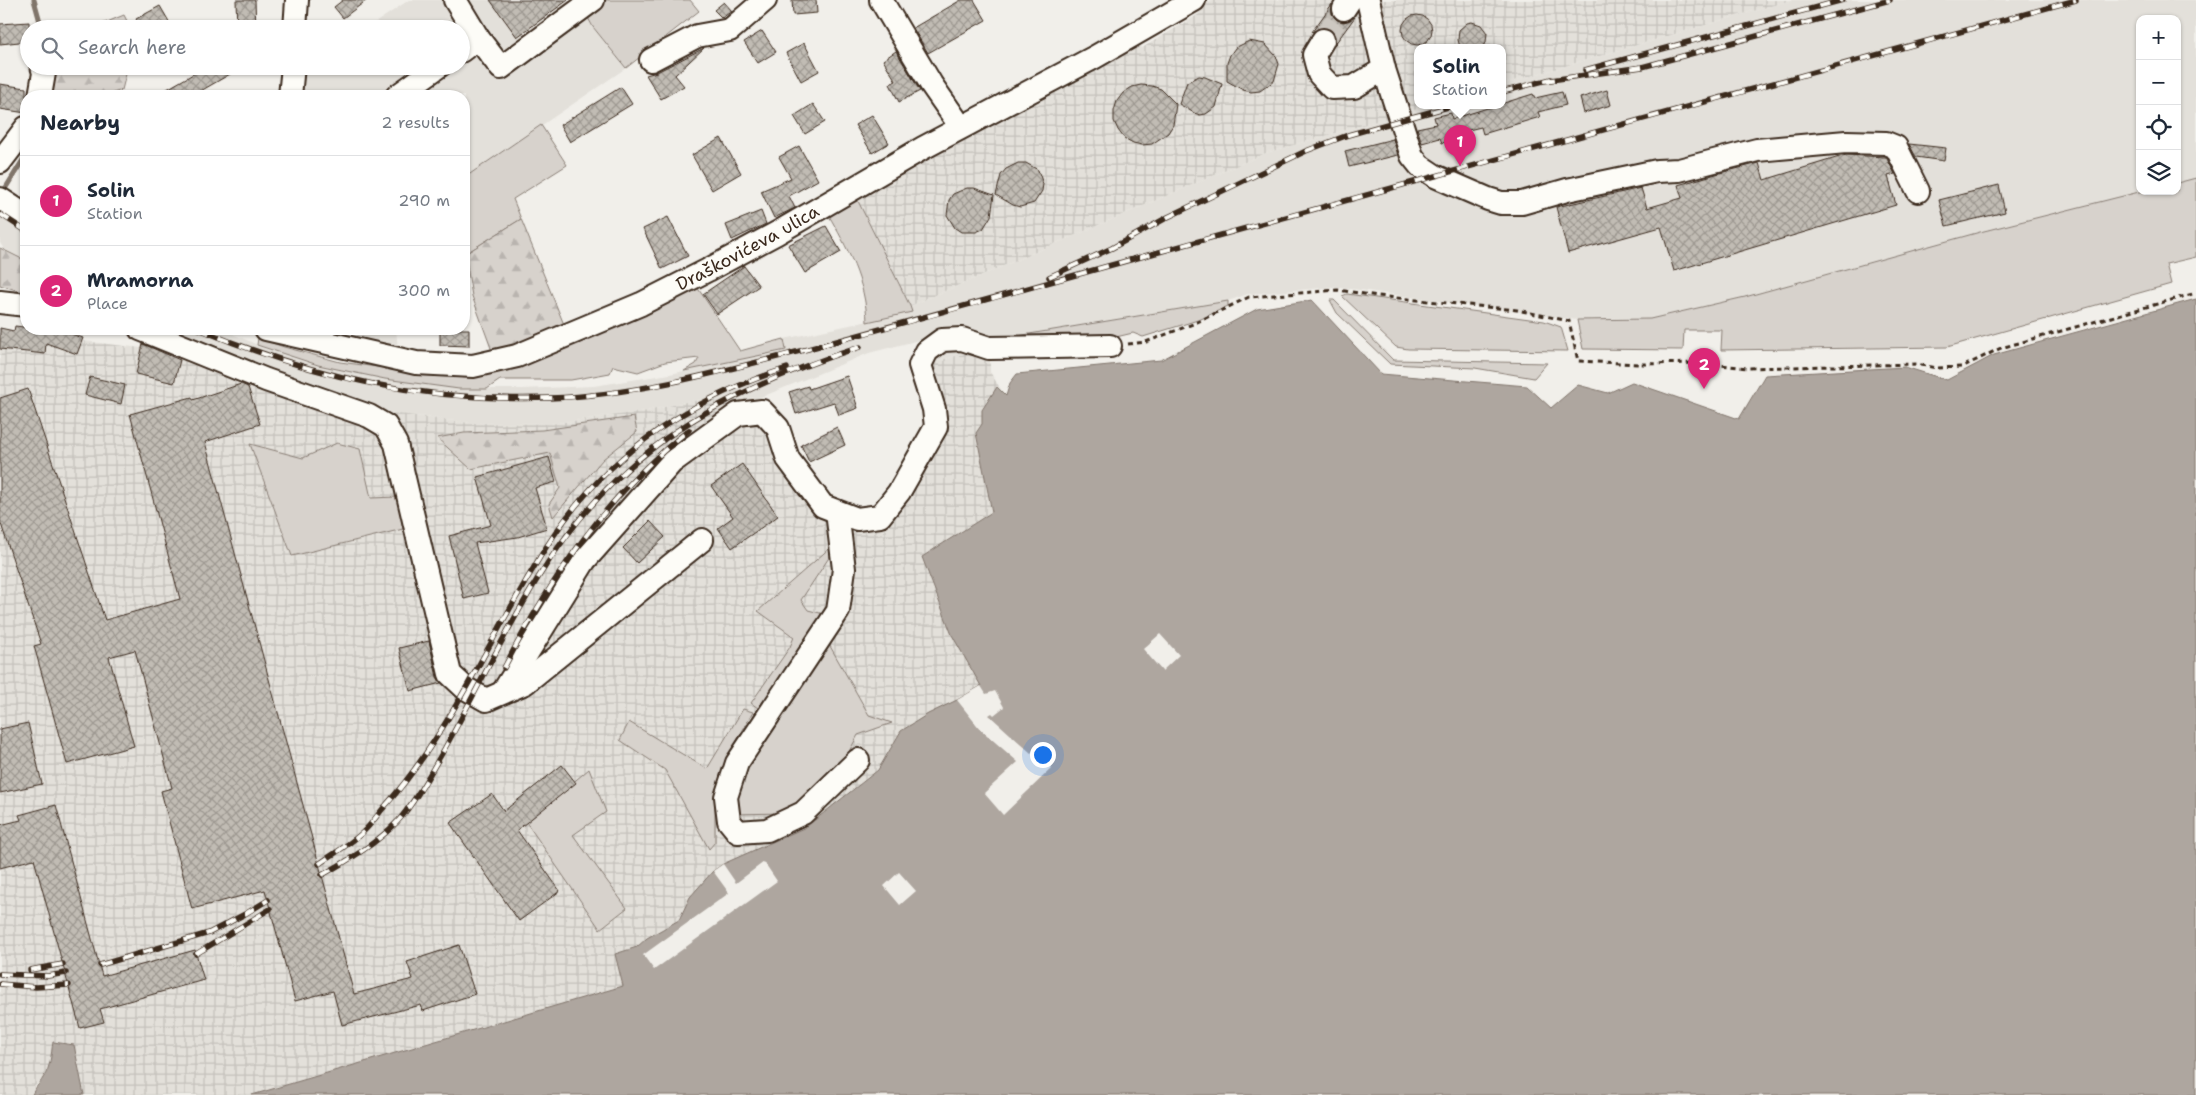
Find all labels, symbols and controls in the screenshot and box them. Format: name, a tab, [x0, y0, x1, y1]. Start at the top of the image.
map controls	[2136, 15, 2181, 195]
button: +	[2136, 15, 2181, 60]
search box	[20, 20, 470, 75]
icon: search	[38, 34, 66, 62]
text: Search here	[78, 35, 187, 60]
popup	[1414, 44, 1506, 109]
text: Solin	[1432, 54, 1480, 79]
button: −	[2136, 60, 2181, 105]
text: Station	[1432, 79, 1488, 100]
button: locate	[2136, 105, 2181, 150]
text: Nearby	[40, 109, 120, 137]
text: 2 results	[381, 112, 450, 133]
pin: 1	[1444, 125, 1476, 166]
button: layers	[2136, 150, 2181, 195]
text: Solin	[87, 178, 135, 203]
text: 1	[52, 190, 60, 211]
text: 290 m	[398, 190, 450, 211]
street label: Draškovićeva ulica	[672, 199, 824, 296]
text: Station	[87, 203, 143, 224]
text: Mramorna	[87, 268, 194, 293]
text: 2	[50, 280, 62, 301]
text: 300 m	[398, 280, 450, 301]
text: Place	[87, 293, 128, 314]
pin: 2	[1688, 348, 1720, 389]
your location	[1030, 742, 1056, 768]

